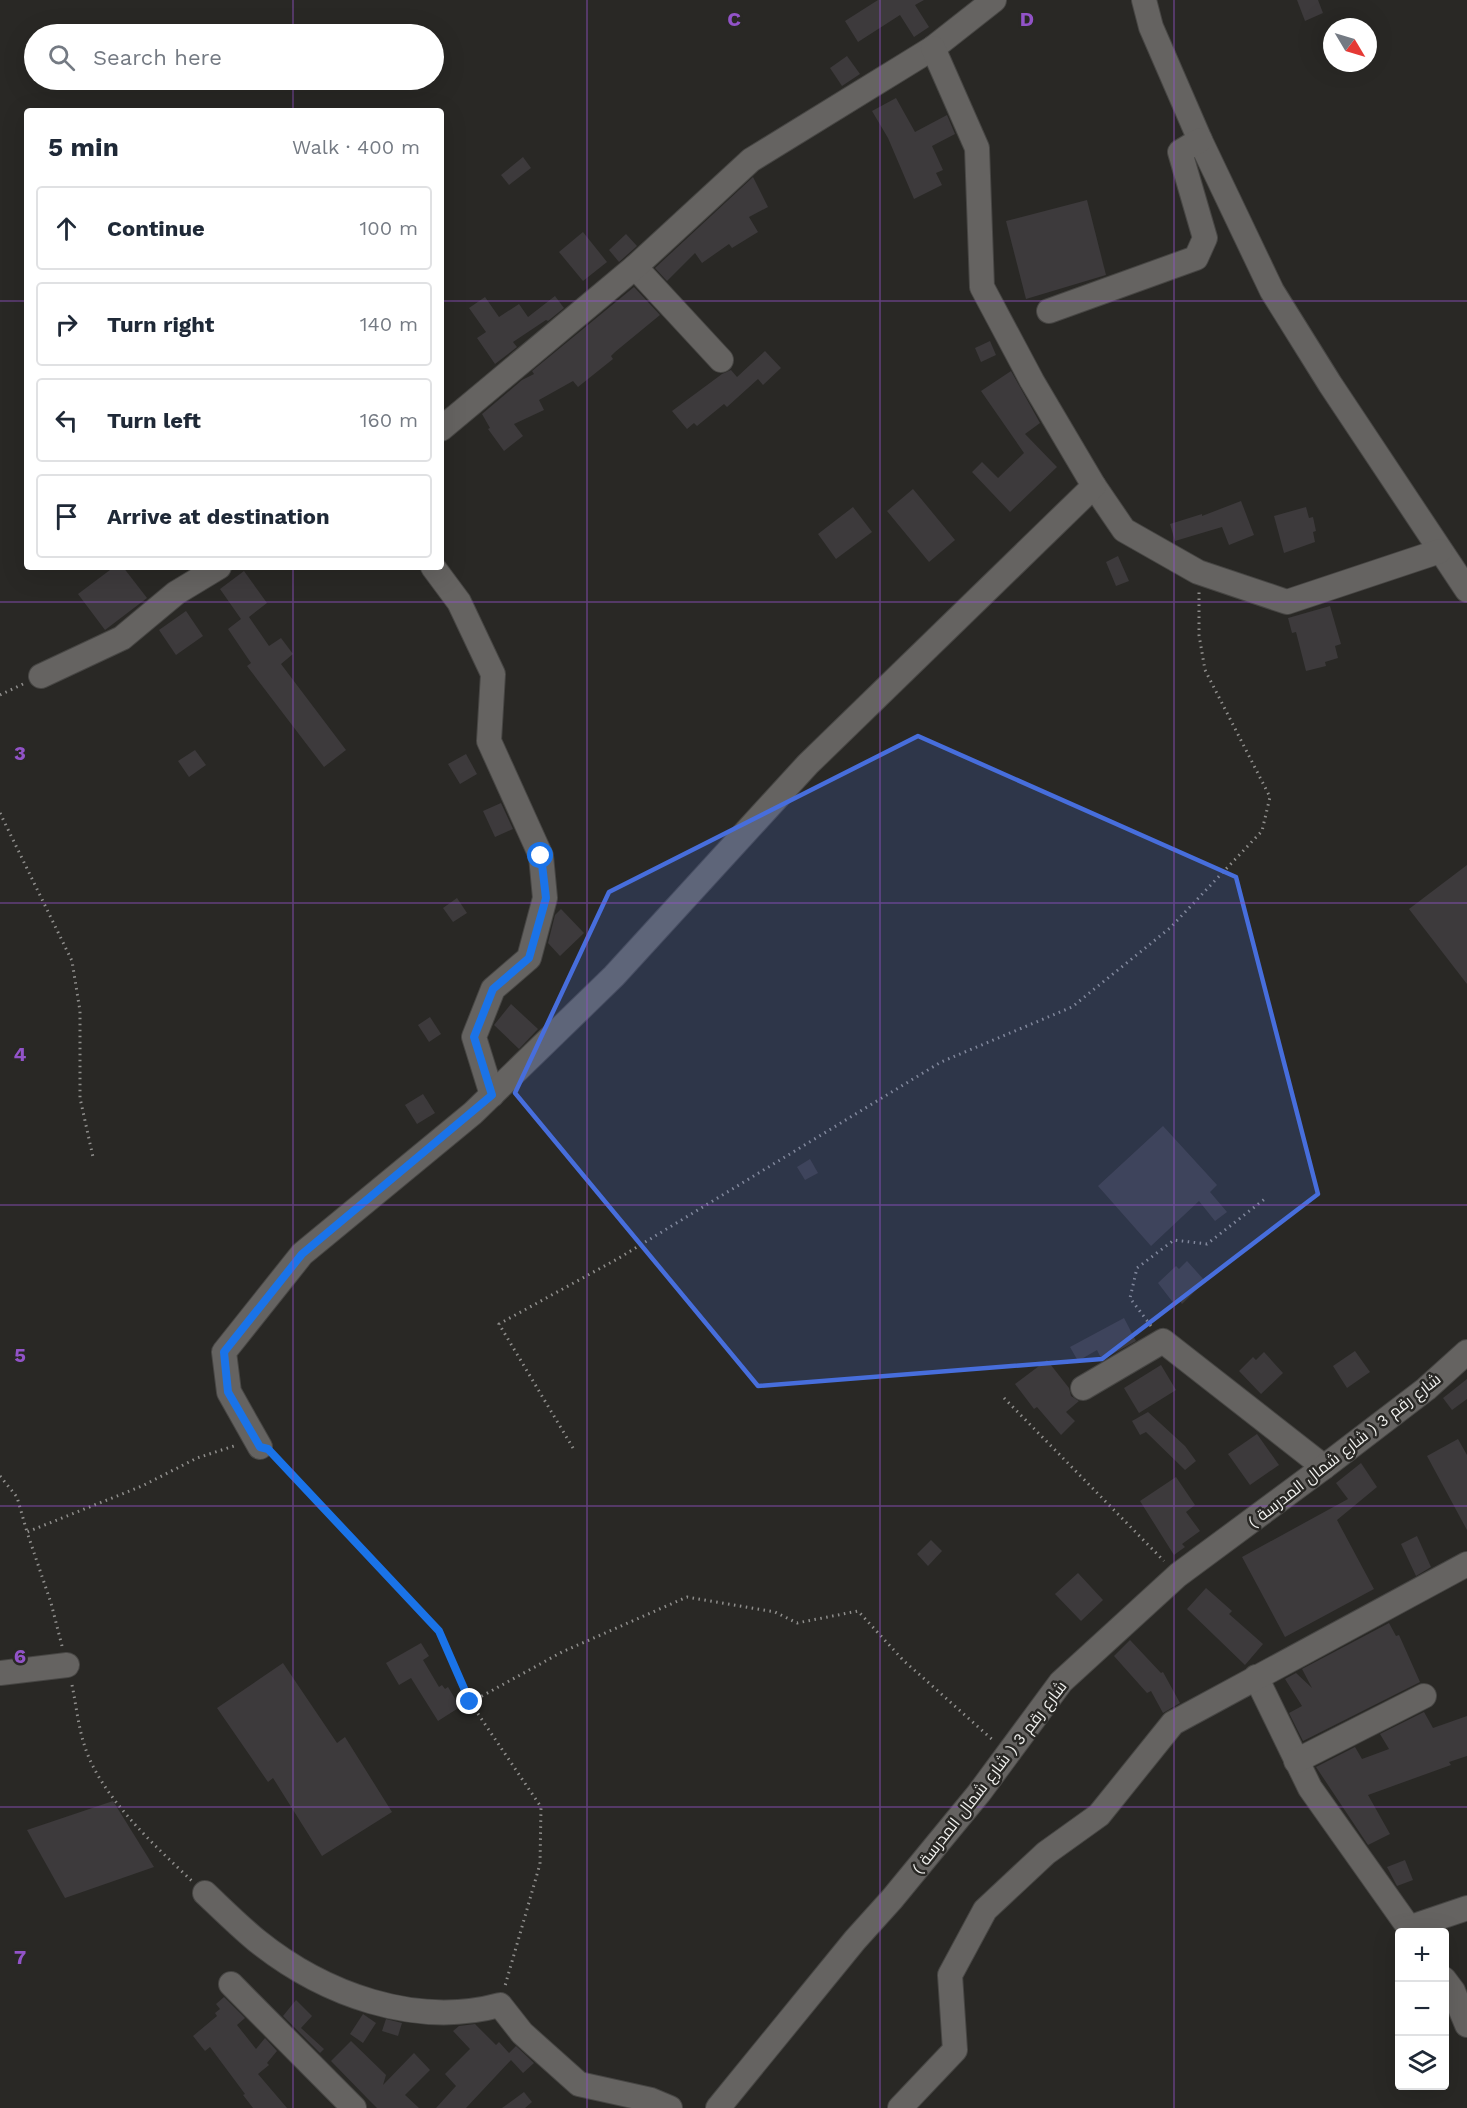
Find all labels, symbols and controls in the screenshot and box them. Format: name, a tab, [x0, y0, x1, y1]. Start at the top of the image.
text: C	[727, 7, 741, 31]
text: D	[1020, 7, 1034, 31]
north arrow	[1323, 18, 1377, 72]
search box	[24, 24, 444, 90]
icon: search	[45, 41, 78, 74]
text: Search here	[93, 45, 222, 70]
text: 5 min	[48, 132, 119, 162]
text: Walk · 400 m	[292, 135, 420, 159]
icon: ahead	[50, 212, 83, 245]
text: Continue	[107, 216, 205, 241]
text: 100 m	[359, 216, 418, 240]
icon: right	[50, 308, 83, 341]
text: Turn right	[107, 312, 214, 337]
text: 140 m	[360, 312, 418, 336]
icon: left	[50, 404, 83, 437]
text: Turn left	[107, 408, 201, 433]
text: 160 m	[360, 408, 418, 432]
icon: arrive	[50, 500, 83, 533]
text: Arrive at destination	[107, 504, 330, 529]
text: 3	[14, 741, 26, 765]
route start	[527, 842, 553, 868]
text: 4	[14, 1042, 27, 1066]
text: 5	[14, 1343, 26, 1367]
street label: شارع رقم 3 ( شارع شمال المدرسة )	[1244, 1369, 1446, 1533]
text: 6	[14, 1644, 26, 1668]
street label: شارع رقم 3 ( شارع شمال المدرسة )	[908, 1677, 1072, 1879]
route end	[456, 1688, 482, 1714]
map controls	[1395, 1928, 1449, 2090]
button: +	[1395, 1928, 1449, 1982]
text: 7	[14, 1945, 26, 1969]
button: −	[1395, 1982, 1449, 2036]
button: layers	[1395, 2036, 1449, 2090]

